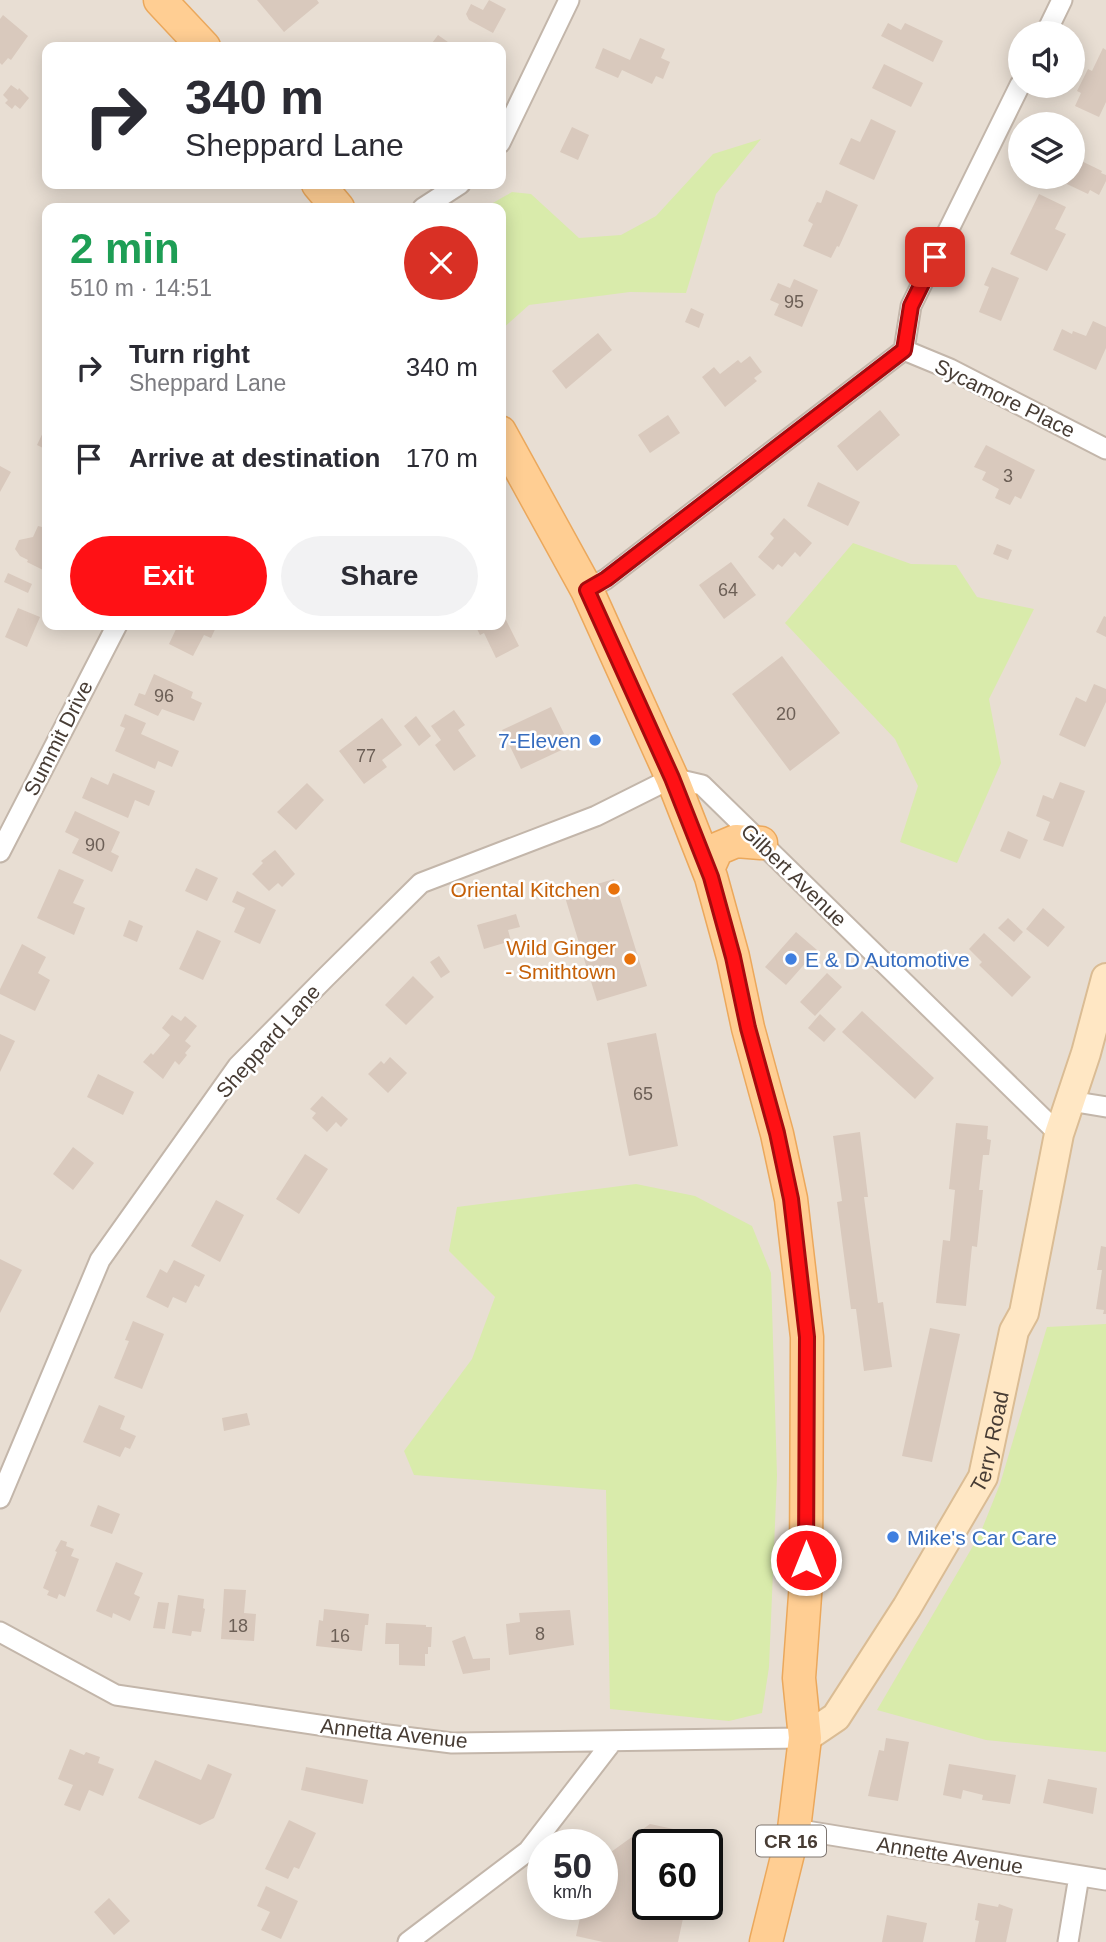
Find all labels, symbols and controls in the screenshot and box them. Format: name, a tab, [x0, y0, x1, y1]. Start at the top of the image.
map controls	[1008, 21, 1085, 189]
button: sound	[1008, 21, 1085, 98]
icon: right	[70, 70, 161, 161]
text: 340 m	[185, 70, 324, 124]
button: layers	[1008, 112, 1085, 189]
text: Sheppard Lane	[185, 127, 404, 163]
text: 2 min	[70, 225, 180, 272]
button: close	[404, 226, 478, 300]
pin	[905, 227, 965, 287]
icon: arrive	[916, 238, 954, 276]
text: 510 m · 14:51	[70, 275, 212, 301]
house number: 95	[784, 292, 804, 312]
text: Turn right	[129, 339, 250, 369]
icon: right	[70, 349, 108, 387]
text: 340 m	[406, 352, 478, 382]
street label: Sycamore Place	[931, 354, 1079, 442]
text: Sheppard Lane	[129, 370, 286, 396]
icon: arrive	[70, 440, 108, 478]
text: Arrive at destination	[129, 443, 380, 473]
text: 170 m	[406, 443, 478, 473]
house number: 3	[1003, 466, 1013, 486]
button: Exit	[70, 536, 267, 616]
button: Share	[281, 536, 478, 616]
house number: 64	[718, 580, 738, 600]
street label: Summit Drive	[19, 677, 97, 799]
house number: 96	[154, 686, 174, 706]
house number: 20	[776, 704, 796, 724]
place label: 7-Eleven	[498, 729, 581, 752]
marker: 7-Eleven	[587, 732, 603, 748]
house number: 77	[356, 746, 376, 766]
street label: Gilbert Avenue	[737, 819, 851, 931]
house number: 90	[85, 835, 105, 855]
place label: Oriental Kitchen	[451, 878, 600, 901]
marker: Oriental Kitchen	[606, 881, 622, 897]
place label: Wild Ginger - Smithtown	[505, 936, 616, 983]
place label: E & D Automotive	[805, 948, 970, 971]
marker: Wild Ginger - Smithtown	[622, 951, 638, 967]
marker: E & D Automotive	[783, 951, 799, 967]
street label: Sheppard Lane	[211, 980, 325, 1102]
house number: 65	[633, 1084, 653, 1104]
street label: Terry Road	[965, 1389, 1012, 1496]
position arrow	[769, 1523, 843, 1597]
place label: Mike's Car Care	[907, 1526, 1057, 1549]
marker: Mike's Car Care	[885, 1529, 901, 1545]
house number: 18	[228, 1616, 248, 1636]
house number: 8	[535, 1624, 545, 1644]
house number: 16	[330, 1626, 350, 1646]
street label: Annetta Avenue	[319, 1714, 469, 1752]
road number: CR 16	[756, 1826, 826, 1856]
speed limit sign: 60	[632, 1829, 723, 1920]
street label: Annette Avenue	[875, 1832, 1025, 1878]
text: 50	[553, 1846, 592, 1885]
text: km/h	[553, 1882, 592, 1902]

